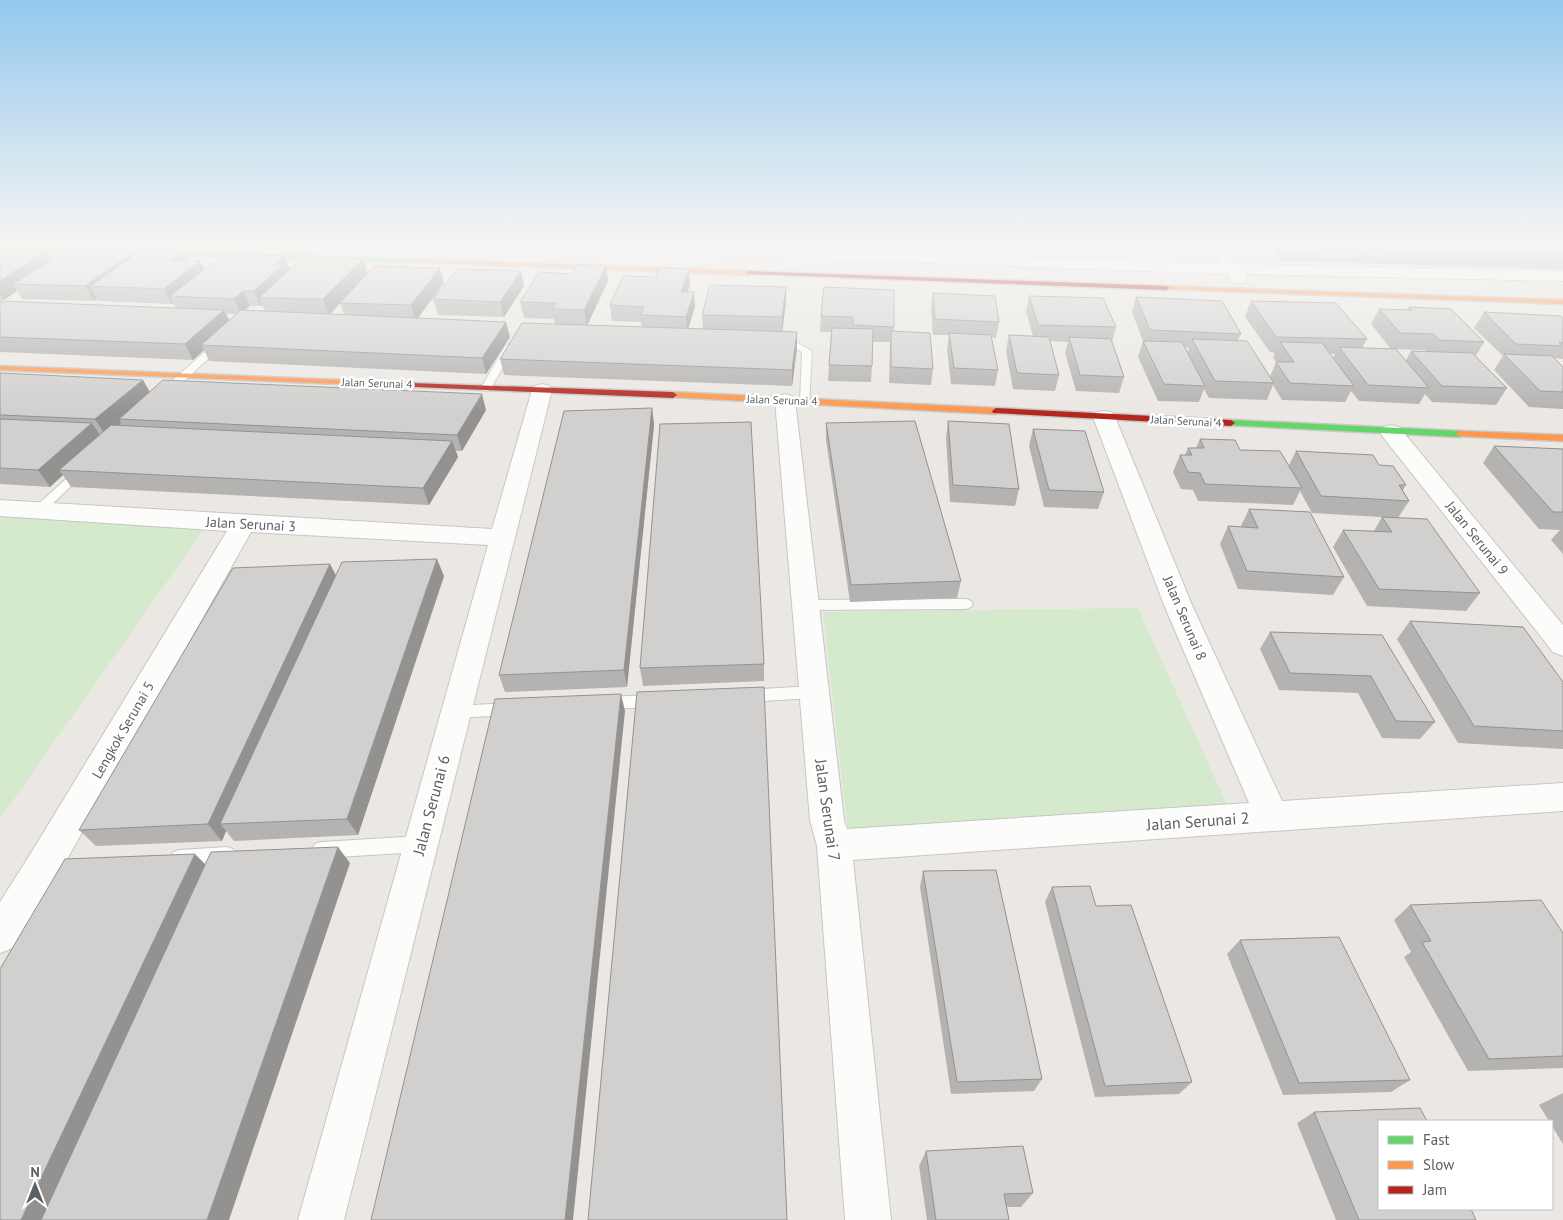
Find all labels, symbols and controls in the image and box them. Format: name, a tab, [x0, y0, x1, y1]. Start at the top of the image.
street label: Jalan Serunai 4	[340, 375, 413, 391]
street label: Jalan Serunai 4	[745, 392, 818, 408]
street label: Jalan Serunai 4	[1149, 412, 1222, 430]
street label: Jalan Serunai 9	[1441, 497, 1512, 579]
street label: Jalan Serunai 3	[205, 513, 296, 535]
street label: Jalan Serunai 8	[1159, 572, 1211, 663]
street label: Lengkok Serunai 5	[88, 678, 158, 782]
street label: Jalan Serunai 6	[408, 753, 454, 858]
street label: Jalan Serunai 7	[811, 757, 845, 862]
street label: Jalan Serunai 2	[1145, 807, 1250, 835]
legend	[1378, 1120, 1553, 1210]
text: Fast	[1423, 1130, 1450, 1149]
text: Slow	[1423, 1155, 1454, 1174]
north arrow	[10, 1160, 60, 1210]
text: N	[30, 1163, 40, 1181]
text: Jam	[1422, 1180, 1447, 1199]

